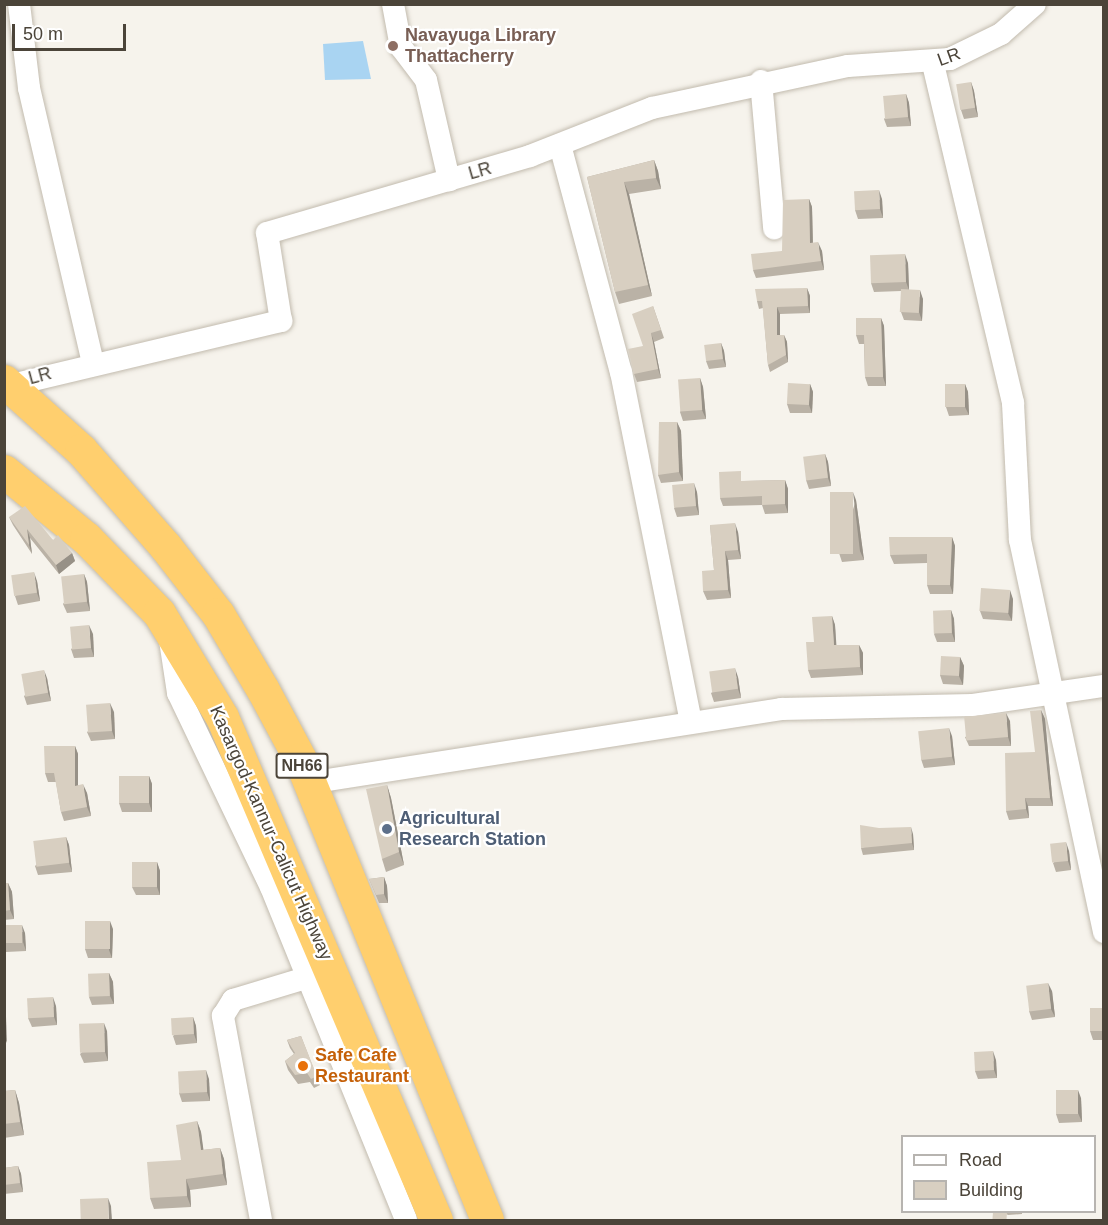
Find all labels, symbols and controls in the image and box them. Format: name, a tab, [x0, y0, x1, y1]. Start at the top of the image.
scale bar	[15, 12, 129, 50]
text: 50 m	[23, 24, 63, 44]
place label: Navayuga Library Thattacherry	[405, 25, 556, 68]
marker: Navayuga Library Thattacherry	[386, 39, 400, 53]
street label: LR	[934, 43, 964, 71]
street label: LR	[466, 157, 494, 185]
street label: LR	[26, 363, 54, 389]
street label: Kasargod-Kannur-Calicut Highway	[205, 702, 337, 964]
road number: NH66	[275, 753, 329, 779]
place label: Agricultural Research Station	[399, 808, 546, 850]
marker: Agricultural Research Station	[380, 822, 394, 836]
place label: Safe Cafe Restaurant	[315, 1045, 409, 1088]
marker: Safe Cafe Restaurant	[296, 1059, 310, 1073]
legend	[901, 1135, 1096, 1213]
text: Road	[959, 1150, 1002, 1170]
text: Building	[959, 1180, 1023, 1200]

